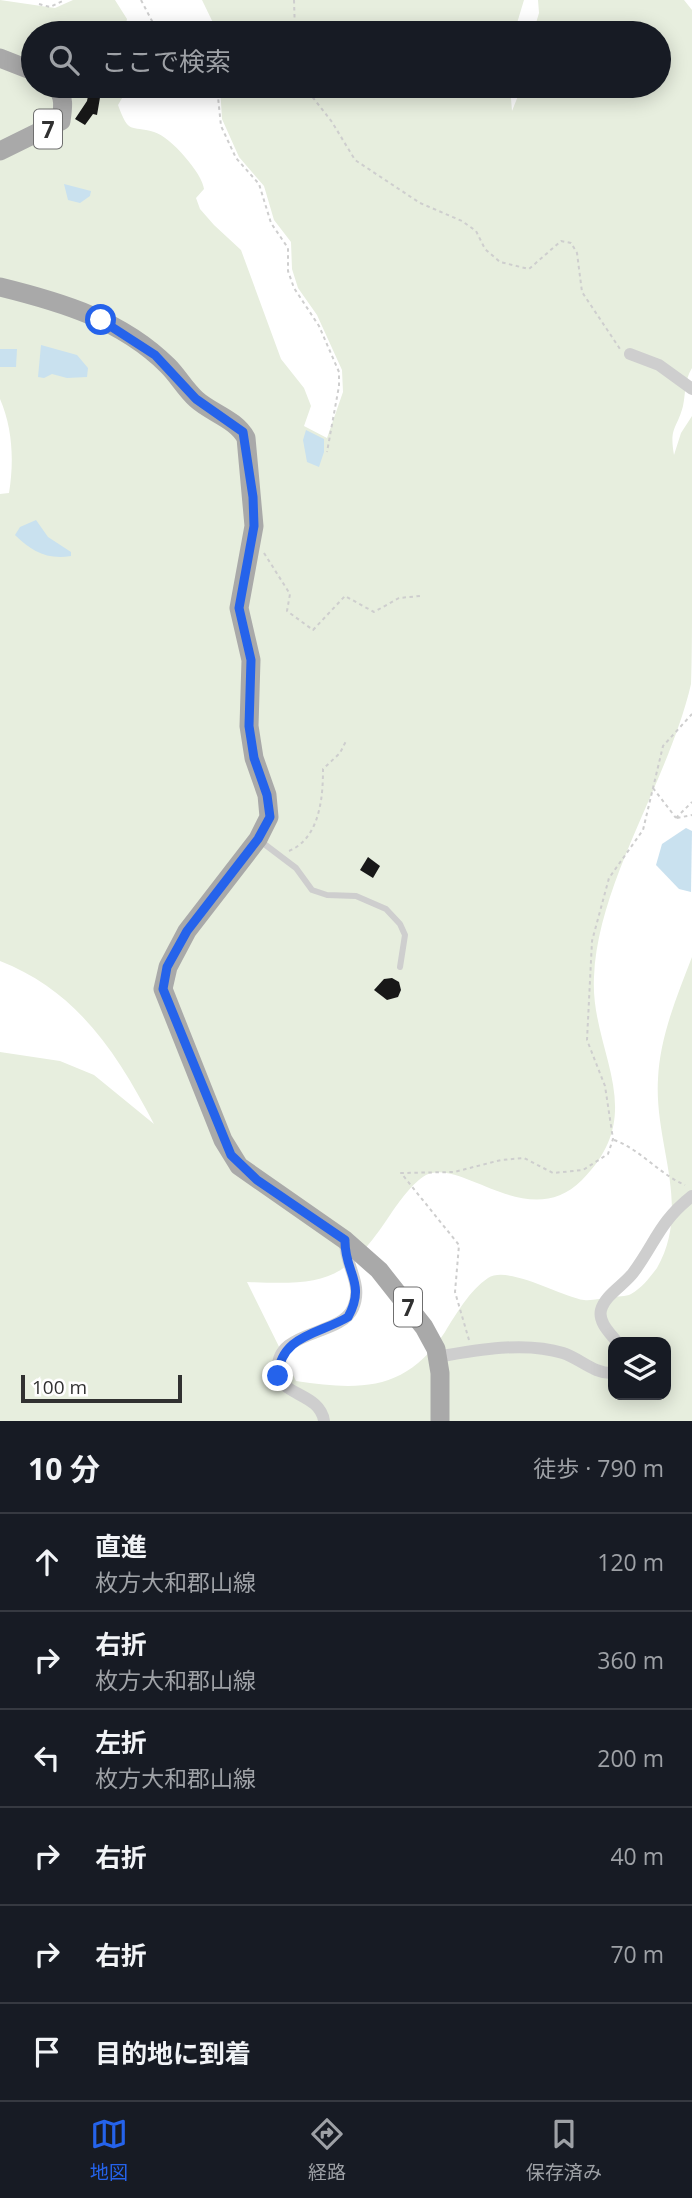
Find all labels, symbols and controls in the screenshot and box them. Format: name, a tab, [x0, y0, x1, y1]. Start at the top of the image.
search box	[21, 21, 671, 98]
icon: search	[45, 41, 83, 79]
text: ここで検索	[101, 43, 231, 79]
road number: 7	[34, 110, 62, 148]
route start	[85, 304, 116, 335]
road number: 7	[394, 1288, 422, 1326]
map controls	[608, 1337, 671, 1400]
button: layers	[608, 1337, 671, 1400]
route end	[262, 1360, 293, 1391]
scale bar	[21, 1372, 182, 1404]
text: 100 m	[32, 1374, 87, 1400]
text: 10 分	[28, 1448, 100, 1489]
text: 徒歩 · 790 m	[533, 1452, 664, 1484]
text: 直進	[95, 1528, 147, 1564]
icon: ahead	[28, 1543, 66, 1581]
text: 120 m	[597, 1546, 664, 1578]
text: 枚方大和郡山線	[95, 1566, 256, 1598]
text: 右折	[95, 1626, 147, 1662]
icon: right	[28, 1641, 66, 1679]
text: 360 m	[597, 1644, 664, 1676]
text: 枚方大和郡山線	[95, 1664, 256, 1696]
text: 左折	[95, 1724, 147, 1760]
icon: left	[28, 1739, 66, 1777]
text: 200 m	[597, 1742, 664, 1774]
text: 枚方大和郡山線	[95, 1762, 256, 1794]
icon: right	[28, 1837, 66, 1875]
text: 右折	[95, 1839, 147, 1875]
text: 40 m	[610, 1840, 664, 1872]
icon: right	[28, 1935, 66, 1973]
text: 右折	[95, 1937, 147, 1973]
text: 70 m	[610, 1938, 664, 1970]
icon: arrive	[28, 2033, 66, 2071]
text: 目的地に到着	[95, 2035, 251, 2071]
tab: 地図	[90, 2115, 128, 2185]
tab: 経路	[308, 2115, 346, 2185]
tab: 保存済み	[526, 2115, 602, 2185]

